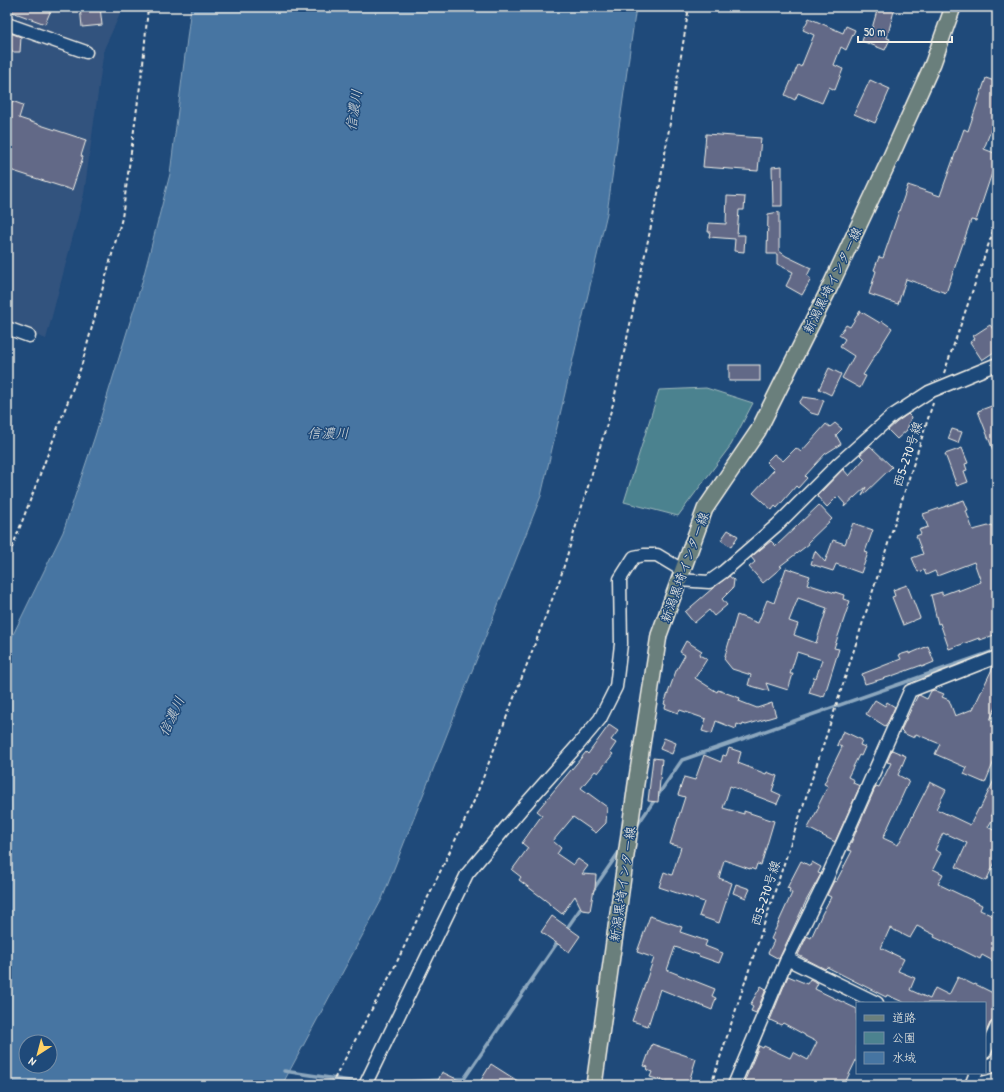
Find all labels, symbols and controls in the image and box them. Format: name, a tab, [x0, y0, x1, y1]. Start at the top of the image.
scale bar	[858, 18, 952, 44]
text: 50 m	[864, 23, 885, 40]
water label: 信濃川	[340, 88, 366, 132]
street label: 新潟黒埼インター線	[798, 223, 866, 336]
street label: 西5-270号線	[888, 418, 926, 489]
water label: 信濃川	[307, 423, 349, 442]
street label: 新潟黒埼インター線	[656, 508, 713, 625]
water label: 信濃川	[154, 693, 188, 739]
street label: 新潟黒埼インター線	[605, 824, 639, 943]
street label: 西5-270号線	[746, 857, 784, 928]
legend	[856, 1002, 986, 1074]
text: 道路	[892, 1009, 916, 1026]
text: 公園	[892, 1029, 916, 1046]
north arrow	[18, 1034, 58, 1074]
text: 水域	[892, 1049, 916, 1066]
text: N	[26, 1055, 39, 1069]

